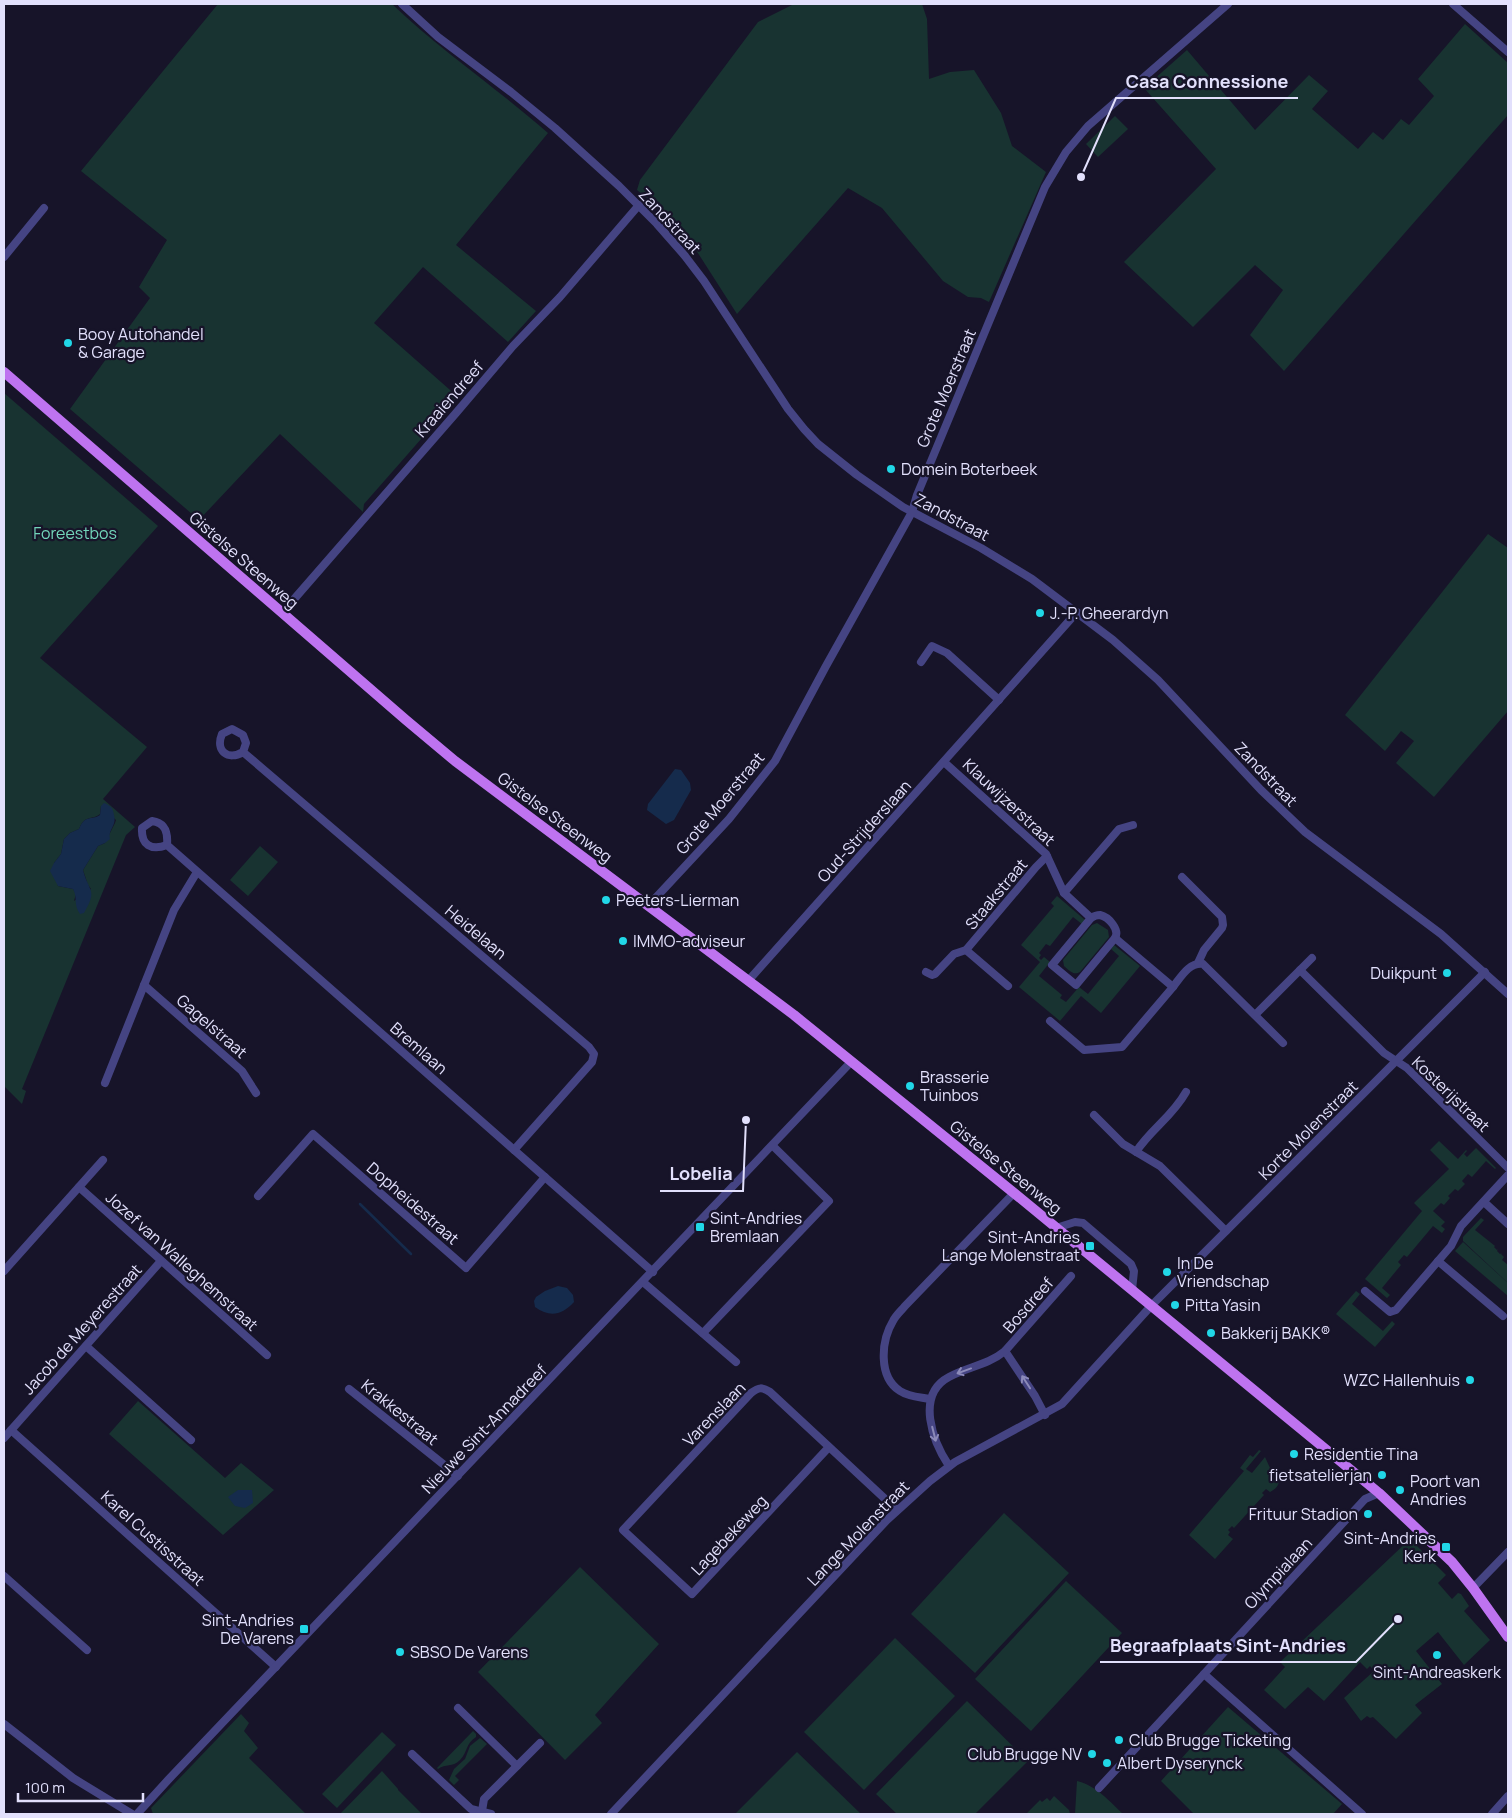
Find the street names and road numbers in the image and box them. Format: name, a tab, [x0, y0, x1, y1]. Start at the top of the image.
street label: Zandstraat	[634, 183, 706, 259]
street label: Grote Moerstraat	[911, 325, 981, 451]
street label: Kraaiendreef	[410, 356, 489, 442]
street label: Zandstraat	[911, 488, 993, 546]
street label: Gistelse Steenweg	[185, 506, 303, 614]
street label: Zandstraat	[1230, 737, 1302, 811]
street label: Grote Moerstraat	[671, 747, 769, 859]
street label: Klauwijzerstraat	[958, 753, 1060, 851]
street label: Gistelse Steenweg	[493, 767, 617, 867]
street label: Oud-Strijderslaan	[812, 775, 916, 887]
street label: Staakstraat	[960, 854, 1032, 934]
street label: Heidelaan	[441, 900, 511, 964]
street label: Gagelstraat	[172, 989, 252, 1063]
street label: Bremlaan	[386, 1017, 452, 1079]
street label: Kosterijstraat	[1407, 1051, 1495, 1137]
street label: Korte Molenstraat	[1253, 1075, 1363, 1185]
street label: Gistelse Steenweg	[945, 1115, 1067, 1219]
street label: Dopheidestraat	[362, 1157, 464, 1249]
street label: Jozef van Walleghemstraat	[101, 1187, 263, 1335]
street label: Jacob de Meyerestraat	[17, 1259, 147, 1399]
street label: Bosdreef	[998, 1272, 1059, 1338]
street label: Nieuwe Sint-Annadreef	[417, 1359, 552, 1498]
street label: Krakkestraat	[357, 1374, 443, 1450]
street label: Varenslaan	[678, 1377, 750, 1451]
street label: Lange Molenstraat	[802, 1476, 914, 1590]
street label: Karel Custisstraat	[96, 1485, 210, 1591]
street label: Lagebekeweg	[686, 1490, 772, 1580]
street label: Olympialaan	[1239, 1532, 1317, 1614]

